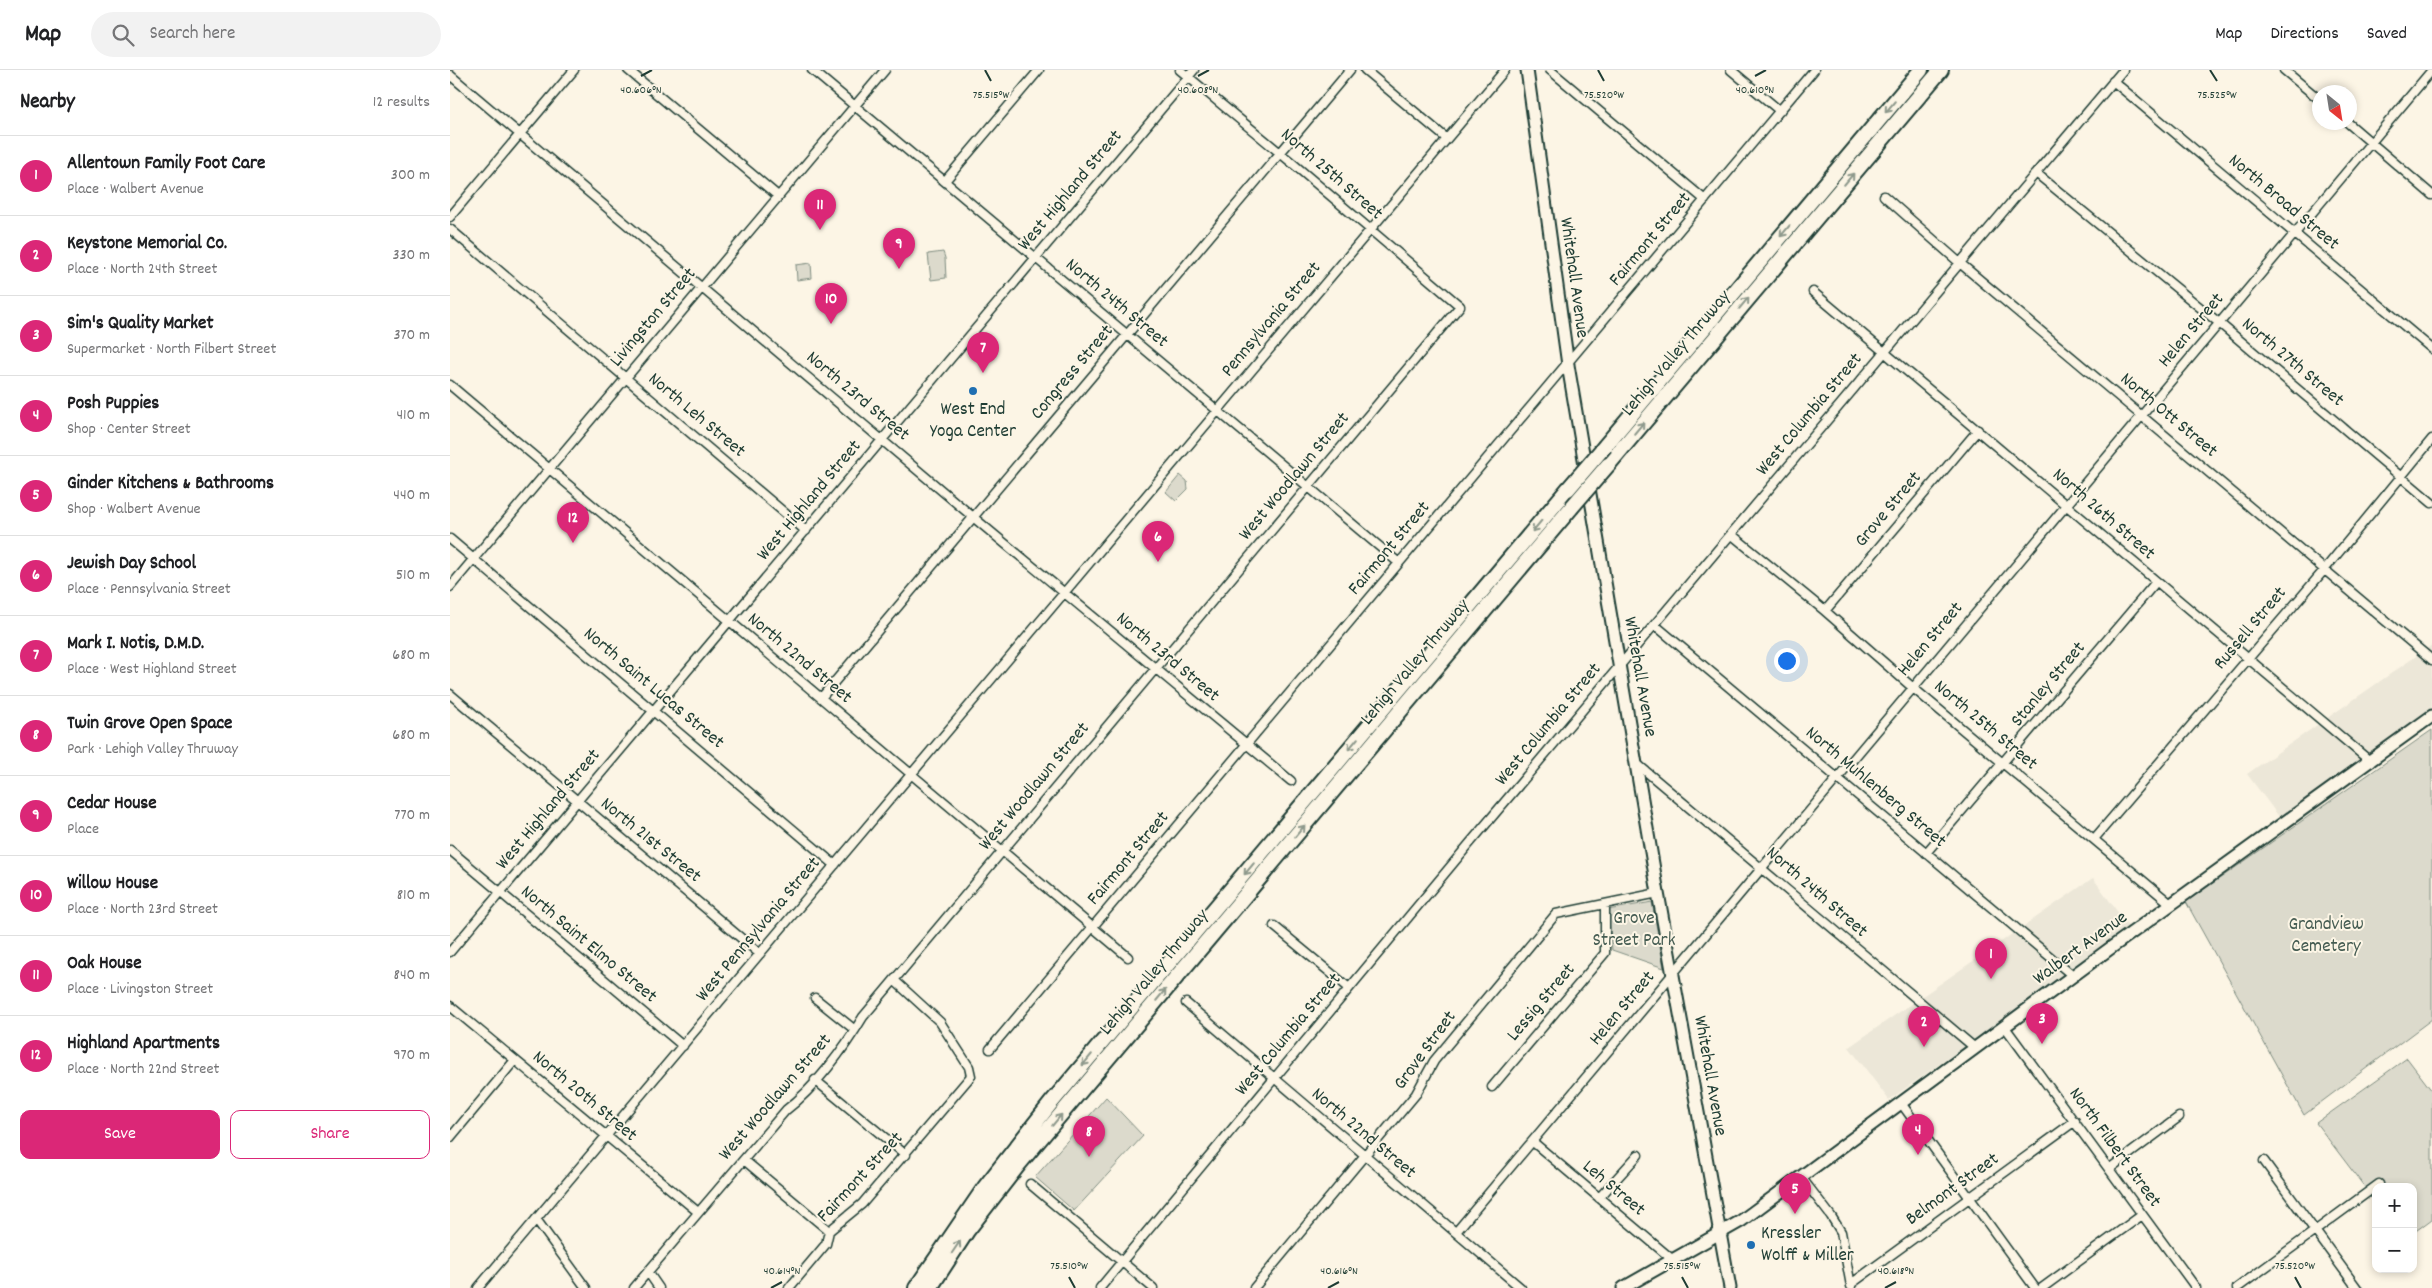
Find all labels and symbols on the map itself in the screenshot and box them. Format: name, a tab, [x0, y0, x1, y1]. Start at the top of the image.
text: 40.606°N	[620, 82, 662, 99]
text: 40.608°N	[1178, 82, 1218, 99]
text: 40.610°N	[1736, 82, 1774, 99]
north arrow	[2312, 85, 2357, 130]
text: 75.515°W	[973, 87, 1009, 104]
text: 75.520°W	[1584, 87, 1624, 104]
text: 75.525°W	[2197, 87, 2237, 104]
one-way arrow	[1884, 101, 1895, 114]
street label: North 25th Street	[1274, 123, 1388, 227]
street label: West Highland Street	[1012, 125, 1130, 257]
street label: North Broad Street	[2222, 148, 2344, 258]
one-way arrow	[1843, 173, 1854, 186]
street label: Fairmont Street	[1603, 187, 1699, 293]
pin: 11	[804, 189, 836, 230]
street label: Whitehall Avenue	[1551, 216, 1595, 340]
one-way arrow	[1779, 225, 1791, 238]
pin: 9	[883, 228, 915, 269]
street label: North 24th Street	[1059, 253, 1173, 355]
street label: Pennsylvania Street	[1216, 256, 1328, 384]
street label: Livingston Street	[604, 262, 704, 374]
pin: 10	[815, 283, 847, 324]
street label: Lehigh Valley Thruway	[1616, 285, 1738, 423]
street label: Helen Street	[2153, 288, 2231, 374]
one-way arrow	[1738, 297, 1750, 310]
street label: North 27th Street	[2235, 312, 2349, 414]
street label: Congress Street	[1025, 320, 1121, 426]
pin: 7	[967, 332, 999, 373]
street label: North 23rd Street	[799, 345, 915, 449]
street label: West Columbia Street	[1750, 348, 1870, 482]
street label: North Leh Street	[641, 367, 751, 465]
street label: North Ott Street	[2113, 367, 2223, 465]
marker: West End Yoga Center	[967, 385, 979, 397]
place label: West End Yoga Center	[930, 397, 1016, 446]
street label: West Woodlawn Street	[1233, 407, 1357, 547]
one-way arrow	[1634, 421, 1645, 434]
street label: West Highland Street	[751, 435, 869, 567]
street label: North 26th Street	[2046, 463, 2160, 567]
street label: Grove Street	[1849, 466, 1929, 554]
street label: Fairmont Street	[1342, 496, 1438, 602]
pin: 12	[557, 502, 589, 543]
one-way arrow	[1531, 520, 1542, 533]
pin: 6	[1142, 521, 1174, 562]
street label: Russell Street	[2208, 581, 2294, 677]
street label: Lehigh Valley Thruway	[1355, 594, 1477, 732]
street label: Helen Street	[1892, 597, 1970, 683]
street label: North 23rd Street	[1109, 606, 1225, 710]
street label: North 22nd Street	[741, 607, 857, 711]
street label: Whitehall Avenue	[1615, 615, 1663, 739]
street label: North Saint Lucas Street	[577, 622, 729, 756]
street label: Stanley Street	[2005, 636, 2093, 734]
your location	[1774, 648, 1800, 674]
street label: West Columbia Street	[1489, 658, 1609, 792]
street label: North 25th Street	[1927, 674, 2043, 778]
street label: West Woodlawn Street	[973, 717, 1097, 857]
street label: North Muhlenberg Street	[1798, 721, 1952, 855]
one-way arrow	[1348, 738, 1359, 751]
street label: West Highland Street	[490, 744, 608, 876]
street label: North 21st Street	[594, 792, 706, 890]
street label: Fairmont Street	[1081, 806, 1177, 912]
one-way arrow	[1294, 824, 1305, 837]
street label: North 24th Street	[1759, 841, 1873, 945]
street label: West Pennsylvania Street	[690, 852, 828, 1008]
one-way arrow	[1243, 862, 1254, 875]
street label: North Saint Elmo Street	[514, 880, 662, 1010]
street label: Lehigh Valley Thruway	[1094, 904, 1216, 1042]
street label: Walbert Avenue	[2028, 905, 2134, 993]
park label: Grove Street Park	[1593, 906, 1676, 955]
park label: Grandview Cemetery	[2288, 912, 2364, 961]
pin: 1	[1975, 938, 2007, 979]
street label: Lessig Street	[1501, 958, 1583, 1048]
street label: Helen Street	[1584, 966, 1662, 1052]
street label: West Columbia Street	[1229, 968, 1349, 1102]
one-way arrow	[1156, 989, 1167, 1002]
pin: 3	[2026, 1003, 2058, 1044]
street label: Grove Street	[1388, 1006, 1464, 1096]
pin: 2	[1908, 1006, 1940, 1047]
street label: Whitehall Avenue	[1685, 1014, 1733, 1138]
street label: West Woodlawn Street	[713, 1029, 839, 1167]
street label: North 20th Street	[526, 1045, 642, 1149]
one-way arrow	[1082, 1053, 1093, 1066]
street label: North 22nd Street	[1305, 1082, 1421, 1186]
street label: North Filbert Street	[2061, 1082, 2167, 1214]
one-way arrow	[1051, 1113, 1062, 1126]
pin: 4	[1902, 1114, 1934, 1155]
pin: 8	[1073, 1116, 1105, 1157]
street label: Fairmont Street	[812, 1126, 910, 1230]
street label: Belmont Street	[1901, 1147, 2005, 1233]
street label: Leh Street	[1575, 1154, 1651, 1224]
pin: 5	[1779, 1173, 1811, 1214]
place label: Kressler Wolff & Miller	[1761, 1221, 1854, 1270]
marker: Kressler Wolff & Miller	[1745, 1239, 1757, 1251]
one-way arrow	[952, 1241, 962, 1255]
text: 75.510°W	[1050, 1258, 1088, 1275]
text: 75.515°W	[1664, 1258, 1700, 1275]
text: 75.520°W	[2275, 1258, 2315, 1275]
text: 40.614°N	[764, 1263, 800, 1280]
text: 40.616°N	[1320, 1263, 1358, 1280]
text: 40.618°N	[1878, 1263, 1914, 1280]

